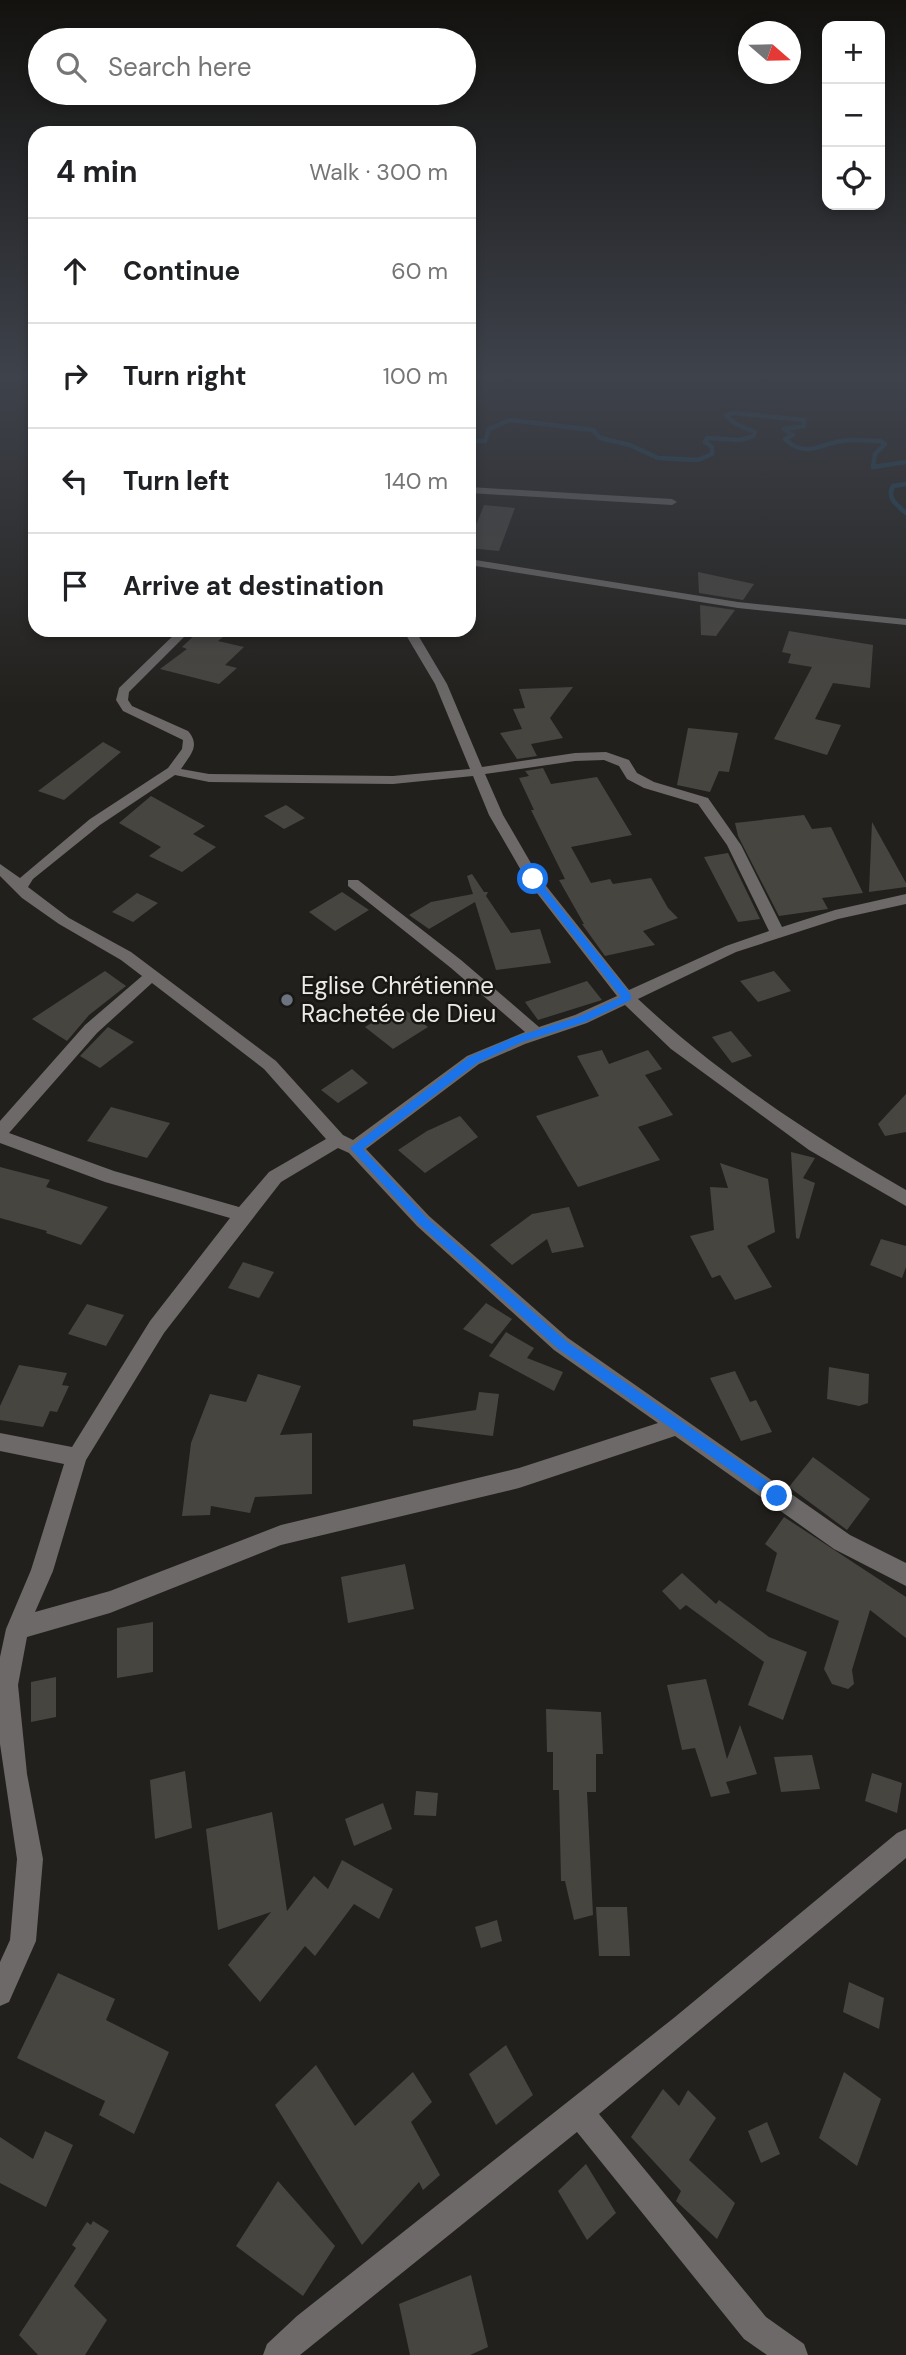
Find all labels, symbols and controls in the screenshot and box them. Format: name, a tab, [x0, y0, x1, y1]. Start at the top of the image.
north arrow	[738, 21, 801, 84]
map controls	[822, 21, 885, 210]
button: +	[822, 21, 885, 84]
search box	[28, 28, 476, 105]
icon: search	[52, 48, 90, 86]
text: Search here	[108, 50, 251, 84]
button: −	[822, 84, 885, 147]
button: locate	[822, 147, 885, 210]
text: 4 min	[56, 152, 138, 191]
text: Walk · 300 m	[309, 157, 448, 187]
icon: ahead	[56, 252, 94, 290]
text: Continue	[123, 254, 240, 288]
text: 60 m	[391, 256, 448, 286]
icon: right	[56, 357, 94, 395]
text: Turn right	[123, 359, 247, 393]
text: 100 m	[383, 361, 448, 391]
icon: left	[56, 462, 94, 500]
text: Turn left	[123, 464, 230, 498]
text: 140 m	[385, 466, 448, 496]
icon: arrive	[56, 567, 94, 605]
text: Arrive at destination	[123, 569, 384, 603]
route start	[517, 863, 548, 894]
place label: Eglise Chrétienne Rachetée de Dieu	[301, 970, 496, 1029]
marker: Eglise Chrétienne Rachetée de Dieu	[279, 992, 295, 1008]
route end	[761, 1480, 792, 1511]

